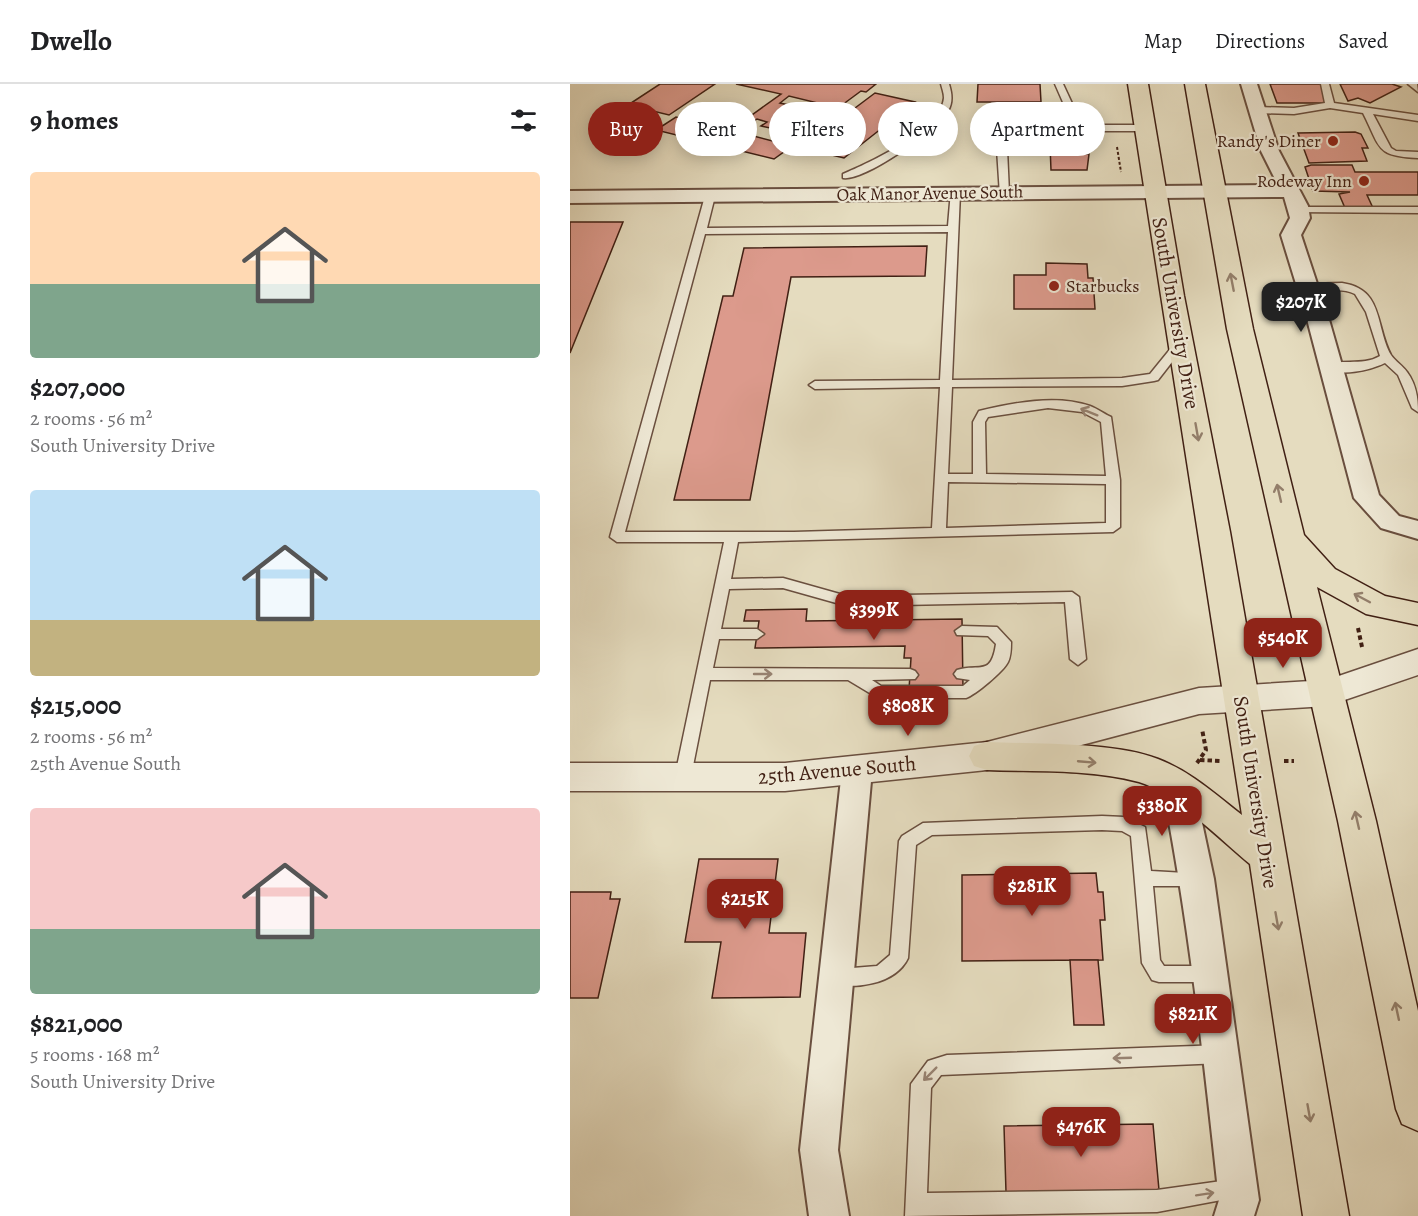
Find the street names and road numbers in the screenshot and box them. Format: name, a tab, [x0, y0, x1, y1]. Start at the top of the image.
street label: Oak Manor Avenue South	[836, 179, 1024, 207]
street label: South University Drive	[1145, 215, 1207, 411]
street label: South University Drive	[1227, 694, 1285, 890]
street label: 25th Avenue South	[757, 749, 917, 791]

